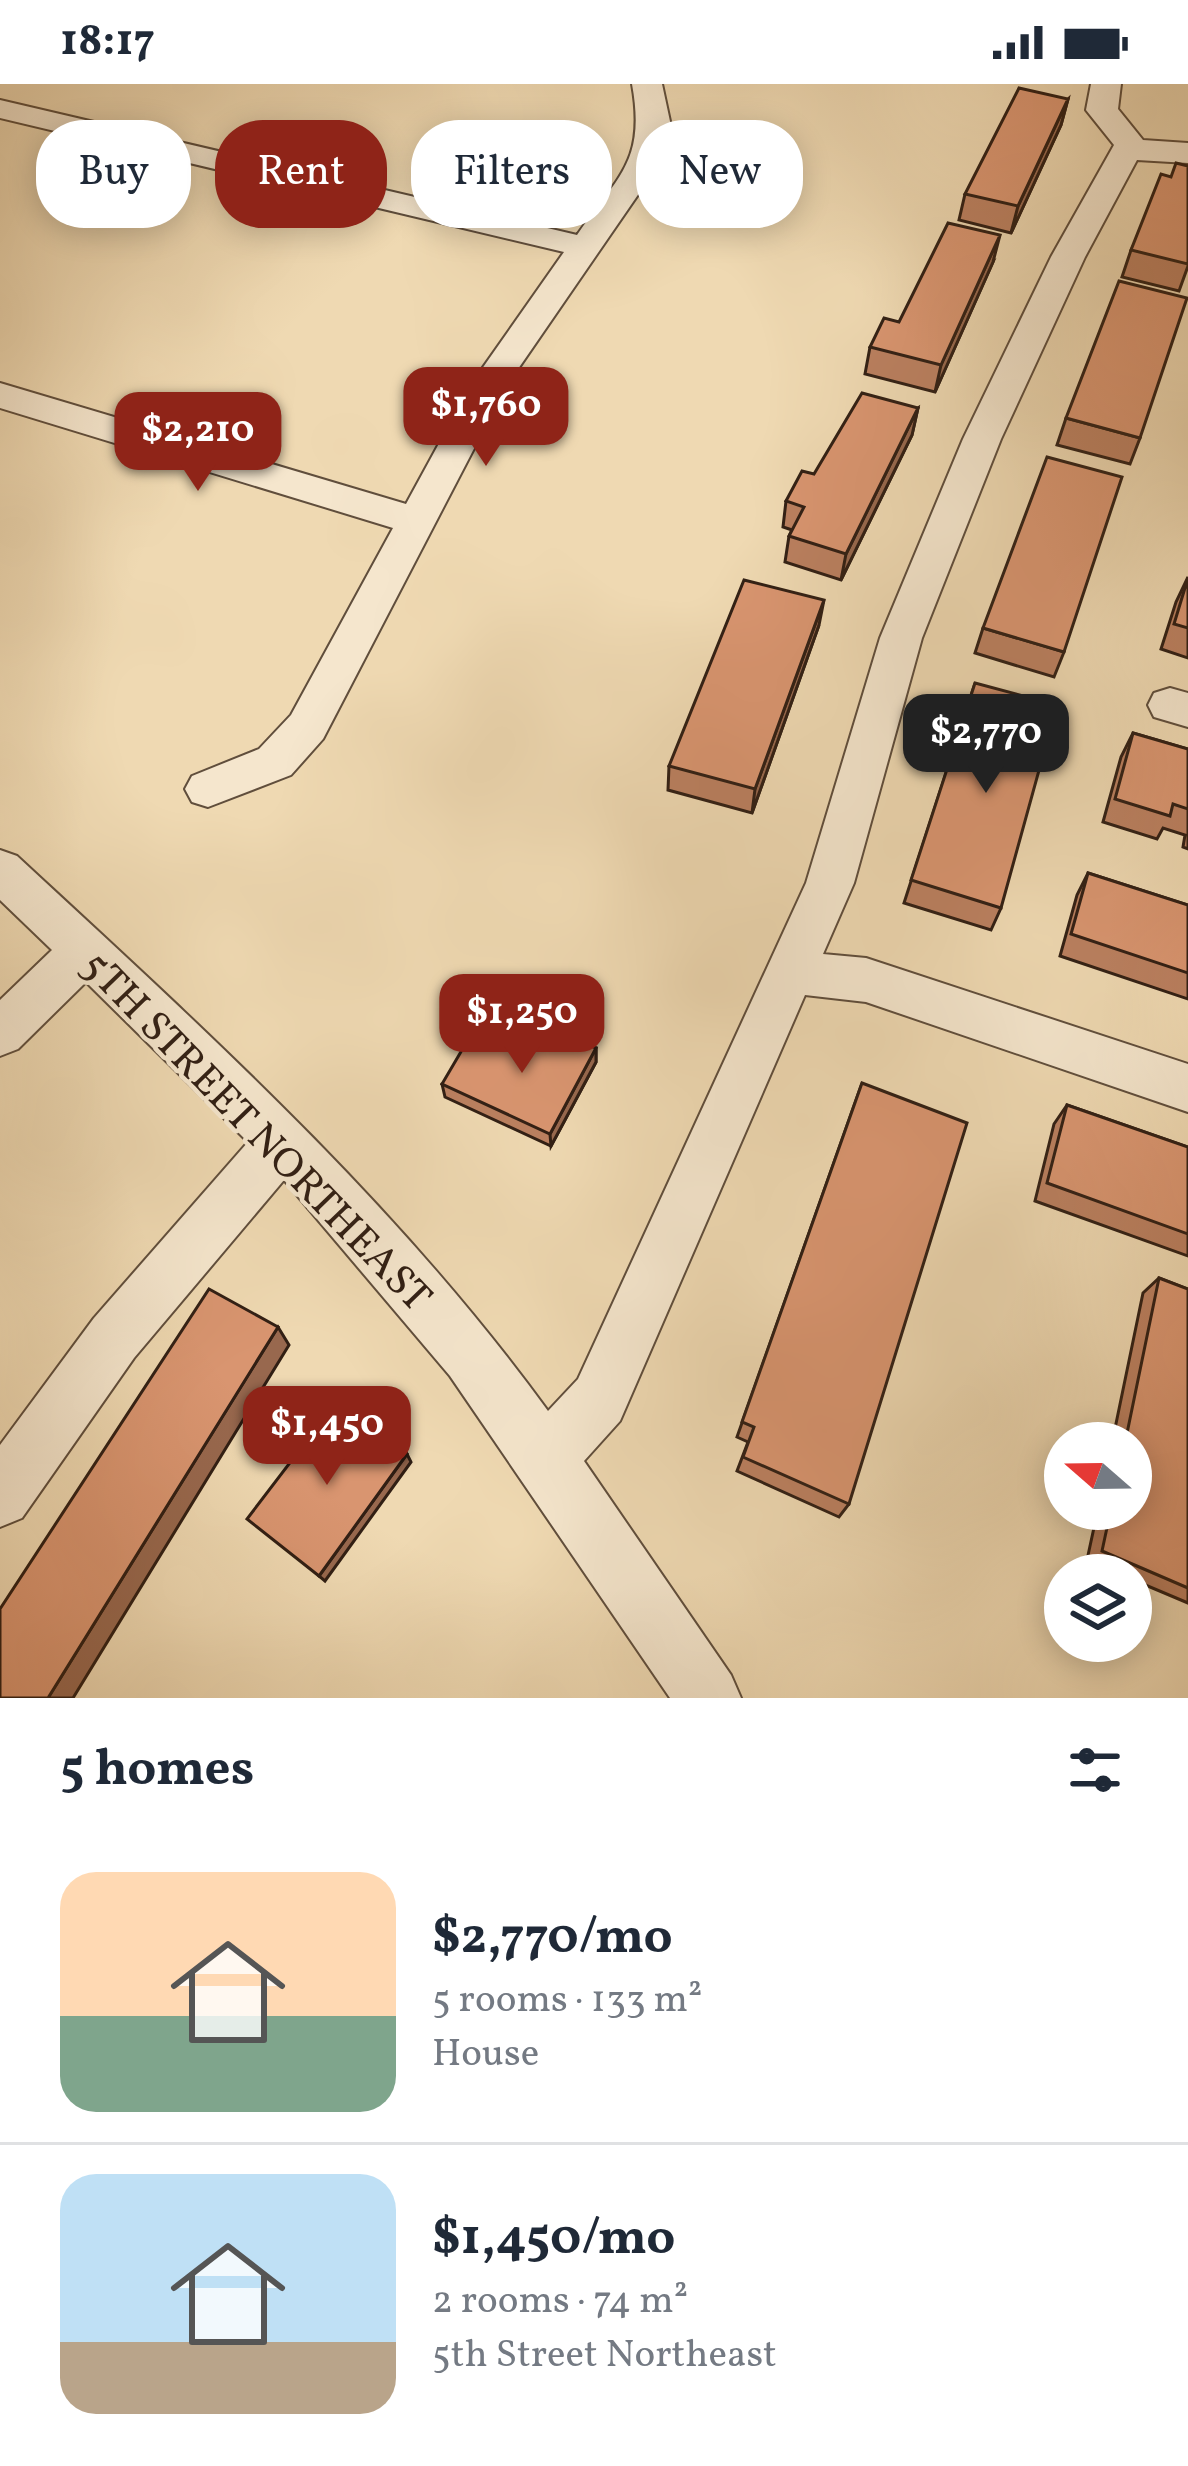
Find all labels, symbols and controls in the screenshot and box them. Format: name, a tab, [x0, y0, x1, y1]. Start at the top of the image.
text: 18:17	[60, 11, 155, 74]
chip: Buy	[36, 120, 191, 228]
chip: Rent	[215, 120, 387, 228]
chip: Filters	[411, 120, 612, 228]
chip: New	[636, 120, 803, 228]
pin: $1,760	[388, 367, 584, 469]
text: $1,760	[430, 379, 542, 433]
pin: $2,210	[100, 392, 296, 494]
text: $2,210	[141, 404, 255, 458]
pin: $2,770	[888, 694, 1084, 796]
text: $2,770	[930, 706, 1042, 760]
street label: 5TH STREET NORTHEAST	[66, 939, 443, 1327]
pin: $1,250	[424, 974, 620, 1076]
text: $1,250	[466, 986, 578, 1040]
pin: $1,450	[229, 1386, 425, 1488]
text: $1,450	[270, 1398, 384, 1452]
north arrow	[1044, 1422, 1152, 1530]
map controls	[1044, 1422, 1152, 1662]
button: layers	[1044, 1554, 1152, 1662]
text: 5 homes	[60, 1735, 254, 1806]
icon: filters	[1062, 1737, 1128, 1803]
text: $2,770/mo	[432, 1903, 673, 1974]
icon: home	[156, 1920, 300, 2064]
text: 5 rooms · 133 m²	[432, 1974, 702, 2028]
text: House	[432, 2028, 539, 2082]
text: $1,450/mo	[432, 2204, 676, 2275]
icon: home	[156, 2222, 300, 2366]
text: 2 rooms · 74 m²	[432, 2275, 688, 2329]
text: 5th Street Northeast	[432, 2329, 777, 2383]

